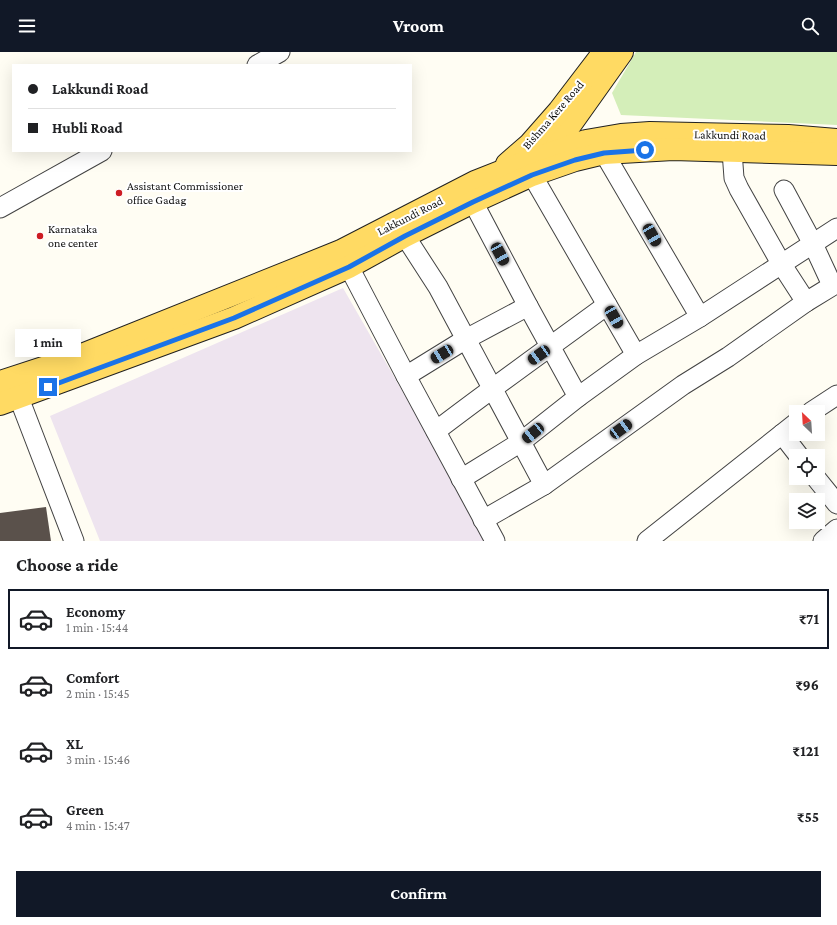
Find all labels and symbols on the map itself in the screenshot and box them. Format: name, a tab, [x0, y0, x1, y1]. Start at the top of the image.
street label: Bishma Kere Road	[519, 77, 587, 152]
street label: Lakkundi Road	[694, 127, 767, 143]
route start	[636, 141, 654, 159]
place label: Assistant Commissioner office Gadag	[127, 179, 244, 207]
marker: Assistant Commissioner office Gadag	[114, 188, 124, 198]
street label: Lakkundi Road	[375, 193, 446, 239]
place label: Karnataka one center	[48, 222, 99, 250]
car	[641, 222, 663, 248]
marker: Karnataka one center	[35, 231, 45, 241]
car	[489, 241, 511, 267]
car	[603, 304, 625, 330]
callout: 1 min	[15, 329, 81, 357]
car	[429, 343, 455, 365]
car	[526, 343, 552, 367]
route end	[39, 378, 57, 396]
north arrow	[789, 405, 825, 441]
car	[608, 417, 634, 441]
car	[520, 421, 546, 445]

